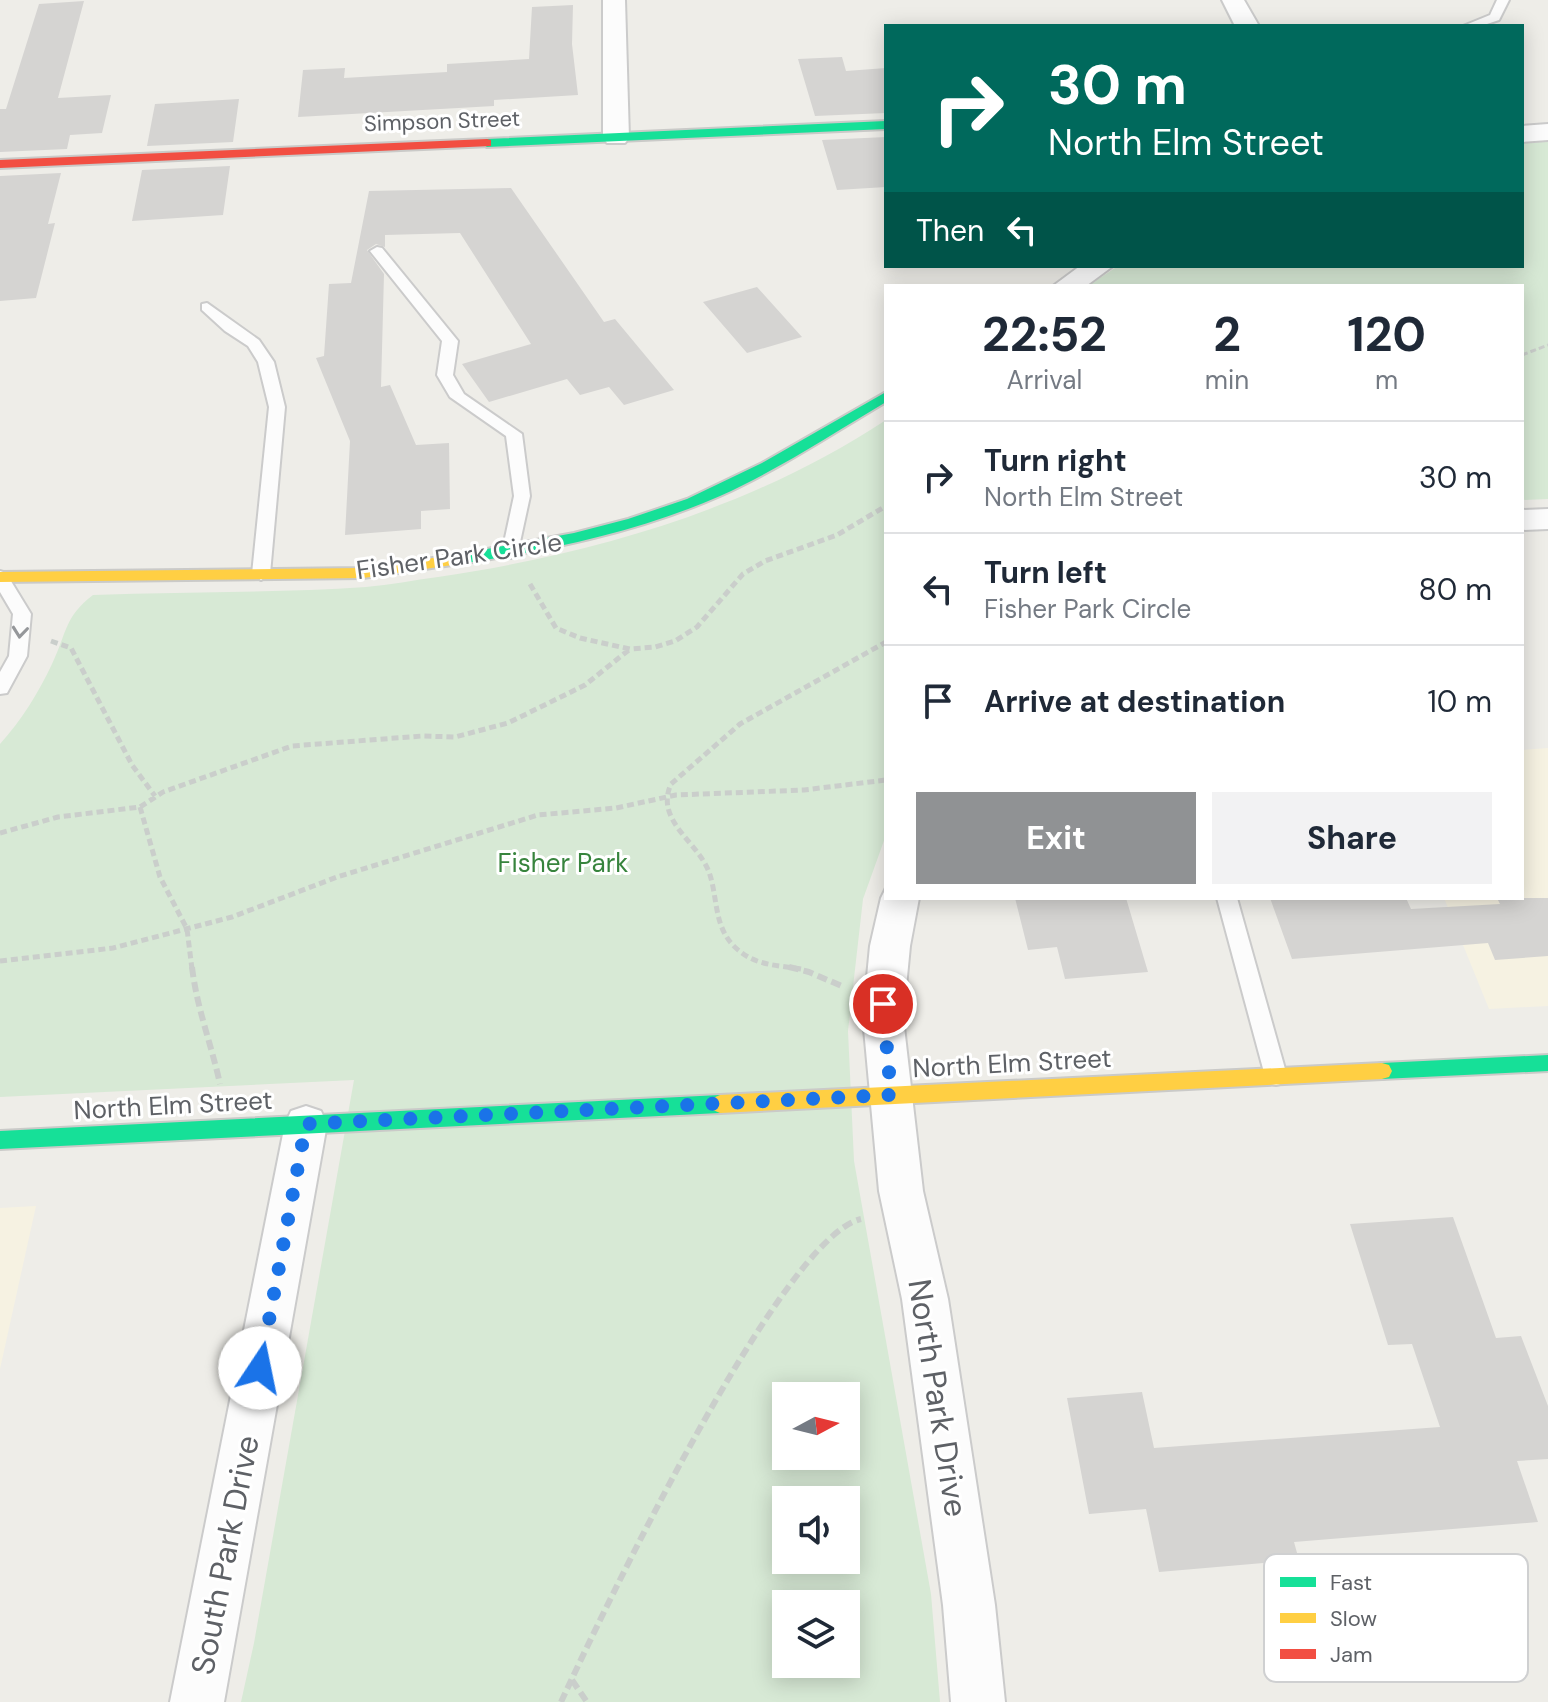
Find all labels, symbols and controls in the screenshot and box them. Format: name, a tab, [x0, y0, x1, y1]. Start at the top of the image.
text: 30 m	[1048, 48, 1187, 121]
icon: right	[916, 56, 1020, 160]
street label: Simpson Street	[363, 104, 521, 138]
text: North Elm Street	[1048, 119, 1324, 166]
icon: left	[1000, 208, 1044, 252]
text: Then	[916, 211, 984, 250]
text: 22:52	[982, 303, 1107, 366]
text: 2	[1213, 303, 1241, 366]
text: 120	[1347, 303, 1426, 366]
text: Arrival	[1007, 363, 1082, 397]
text: min	[1205, 363, 1249, 397]
text: m	[1375, 363, 1398, 397]
text: Turn right	[984, 441, 1127, 480]
icon: right	[916, 455, 960, 499]
text: 30 m	[1419, 458, 1492, 497]
text: North Elm Street	[984, 480, 1183, 514]
street label: Fisher Park Circle	[354, 525, 564, 587]
text: Turn left	[984, 553, 1107, 592]
icon: left	[916, 567, 960, 611]
text: 80 m	[1419, 570, 1492, 609]
text: Fisher Park Circle	[984, 592, 1191, 626]
one-way arrow	[12, 626, 29, 639]
icon: arrive	[916, 679, 960, 723]
text: Arrive at destination	[984, 682, 1285, 721]
text: 10 m	[1427, 682, 1492, 721]
button: Exit	[916, 792, 1196, 884]
button: Share	[1212, 792, 1492, 884]
park label: Fisher Park	[498, 846, 628, 880]
pin	[849, 970, 917, 1038]
icon: arrive	[861, 982, 905, 1026]
street label: North Elm Street	[912, 1041, 1112, 1085]
street label: North Elm Street	[73, 1083, 273, 1127]
street label: North Park Drive	[898, 1276, 978, 1520]
position arrow	[218, 1326, 302, 1410]
north arrow	[772, 1382, 860, 1470]
map controls	[772, 1382, 860, 1678]
street label: South Park Drive	[181, 1432, 269, 1678]
button: sound	[772, 1486, 860, 1574]
legend	[1264, 1554, 1528, 1682]
text: Fast	[1330, 1568, 1372, 1597]
button: layers	[772, 1590, 860, 1678]
text: Slow	[1330, 1604, 1377, 1633]
text: Jam	[1330, 1640, 1373, 1669]

